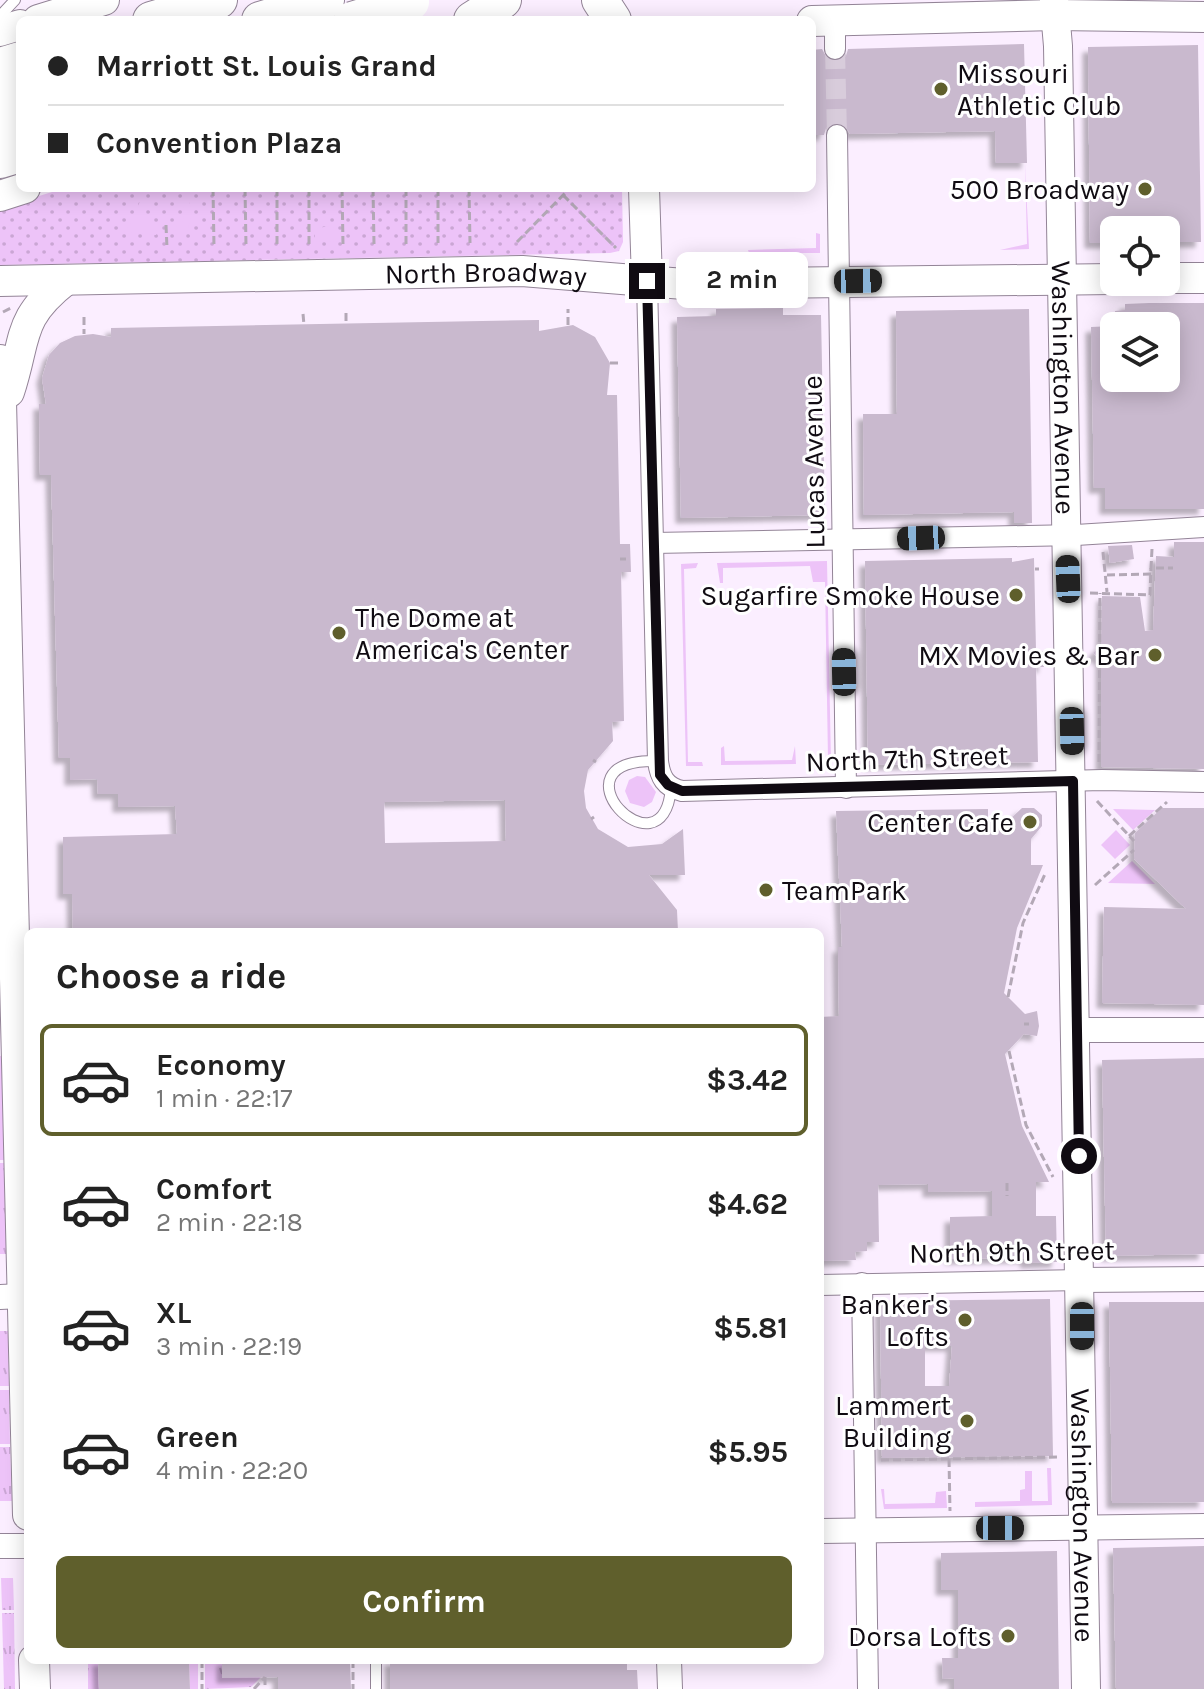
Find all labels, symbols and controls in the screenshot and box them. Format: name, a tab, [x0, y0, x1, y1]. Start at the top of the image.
text: Marriott St. Louis Grand	[96, 48, 437, 84]
place label: Missouri Athletic Club	[957, 57, 1121, 122]
marker: Missouri Athletic Club	[932, 80, 950, 98]
text: Convention Plaza	[96, 125, 342, 161]
place label: 500 Broadway	[950, 173, 1129, 206]
marker: 500 Broadway	[1136, 180, 1154, 198]
map controls	[1100, 216, 1180, 392]
button: locate	[1100, 216, 1180, 296]
callout: 2 min	[675, 253, 807, 309]
street label: North Broadway	[384, 255, 588, 293]
street label: Washington Avenue	[1045, 261, 1082, 515]
route end	[629, 263, 665, 299]
text: 2 min	[706, 264, 778, 295]
car	[834, 269, 882, 293]
button: layers	[1100, 312, 1180, 392]
street label: Lucas Avenue	[795, 375, 832, 549]
car	[897, 525, 945, 551]
car	[1055, 555, 1081, 603]
place label: Sugarfire Smoke House	[700, 579, 1000, 612]
marker: Sugarfire Smoke House	[1007, 586, 1025, 604]
place label: The Dome at America's Center	[355, 601, 569, 666]
marker: The Dome at America's Center	[330, 624, 348, 642]
place label: MX Movies & Bar	[918, 639, 1140, 672]
marker: MX Movies & Bar	[1146, 646, 1164, 664]
car	[832, 648, 856, 696]
car	[1060, 707, 1084, 755]
street label: North 7th Street	[805, 738, 1009, 779]
place label: Center Cafe	[867, 806, 1014, 839]
marker: Center Cafe	[1021, 813, 1039, 831]
place label: TeamPark	[782, 874, 907, 907]
marker: TeamPark	[757, 881, 775, 899]
text: Choose a ride	[56, 955, 286, 997]
icon: car	[60, 1044, 132, 1116]
text: Economy	[156, 1047, 286, 1083]
text: $3.42	[706, 1062, 788, 1098]
text: 1 min · 22:17	[156, 1083, 292, 1114]
route start	[1061, 1138, 1097, 1174]
icon: car	[60, 1168, 132, 1240]
text: Comfort	[156, 1171, 272, 1207]
text: $4.62	[707, 1186, 788, 1222]
text: 2 min · 22:18	[156, 1207, 303, 1238]
street label: North 9th Street	[909, 1233, 1115, 1270]
place label: Banker's Lofts	[841, 1288, 949, 1353]
icon: car	[60, 1292, 132, 1364]
text: XL	[156, 1295, 191, 1331]
car	[1070, 1302, 1094, 1350]
text: $5.81	[713, 1310, 788, 1346]
marker: Banker's Lofts	[956, 1311, 974, 1329]
text: 3 min · 22:19	[156, 1331, 302, 1362]
street label: Washington Avenue	[1064, 1388, 1101, 1643]
place label: Lammert Building	[835, 1389, 951, 1454]
marker: Lammert Building	[958, 1412, 976, 1430]
icon: car	[60, 1416, 132, 1488]
text: Green	[156, 1419, 239, 1455]
text: $5.95	[708, 1434, 788, 1470]
text: 4 min · 22:20	[156, 1455, 308, 1486]
car	[976, 1516, 1024, 1540]
button: Confirm	[56, 1556, 792, 1648]
place label: Dorsa Lofts	[848, 1620, 992, 1653]
marker: Dorsa Lofts	[999, 1627, 1017, 1645]

